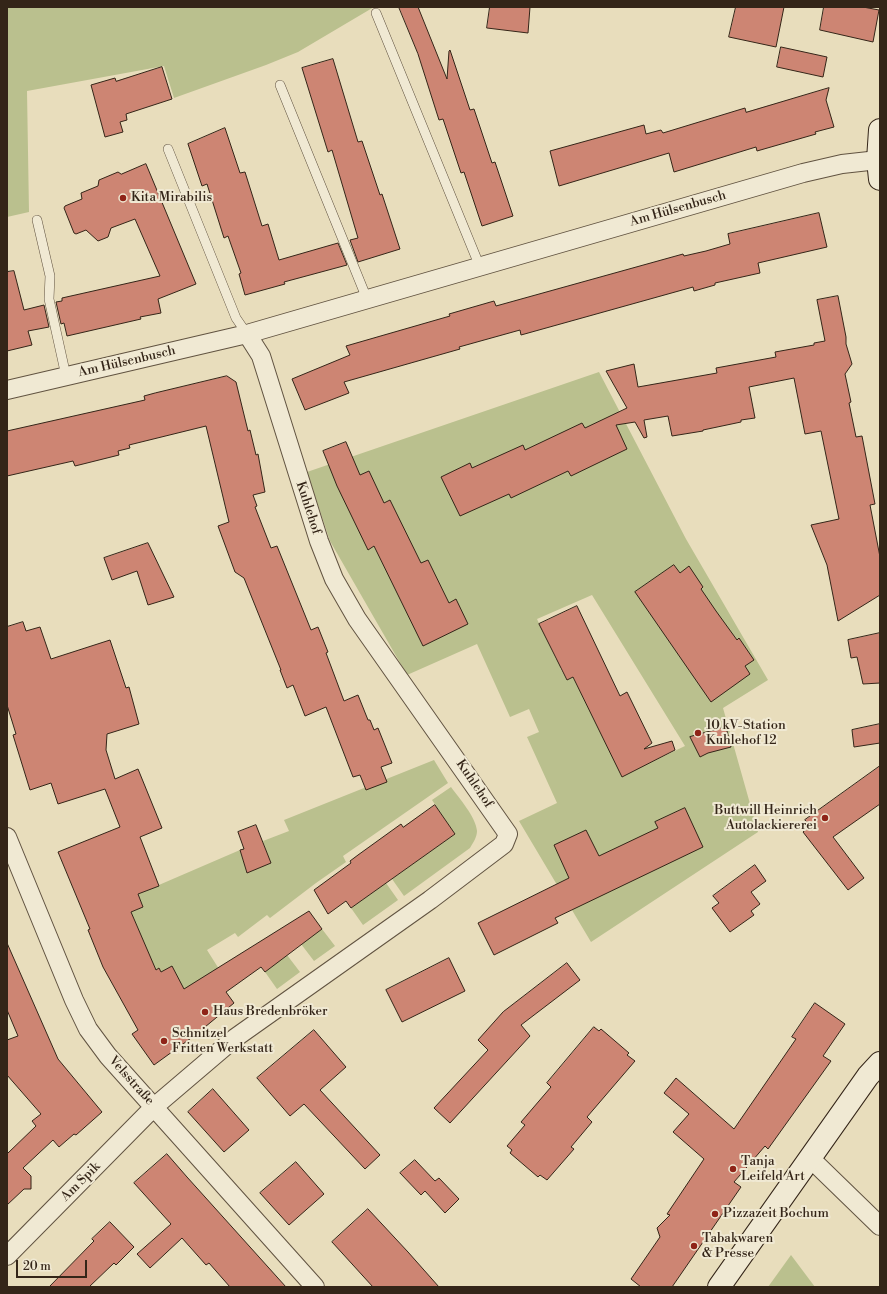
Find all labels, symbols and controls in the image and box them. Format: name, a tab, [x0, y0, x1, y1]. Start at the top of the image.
street label: Am Hülsenbusch	[628, 188, 728, 230]
place label: Kita Mirabilis	[131, 190, 212, 206]
marker: Kita Mirabilis	[118, 193, 128, 203]
street label: Am Hülsenbusch	[77, 343, 177, 381]
street label: Kuhlehof	[292, 480, 324, 536]
place label: 10 kV-Station Kuhlehof 12	[706, 718, 786, 749]
marker: 10 kV-Station Kuhlehof 12	[693, 728, 703, 738]
street label: Kuhlehof	[452, 757, 496, 811]
place label: Buttwill Heinrich Autolackiererei	[714, 803, 817, 834]
marker: Buttwill Heinrich Autolackiererei	[820, 813, 830, 823]
place label: Haus Bredenbröker	[213, 1004, 328, 1020]
marker: Haus Bredenbröker	[200, 1007, 210, 1017]
place label: Schnitzel Fritten Werkstatt	[172, 1026, 273, 1057]
marker: Schnitzel Fritten Werkstatt	[159, 1036, 169, 1046]
street label: Velsstraße	[105, 1053, 157, 1109]
place label: Tanja Leifeld Art	[741, 1154, 805, 1185]
street label: Am Spik	[58, 1159, 104, 1205]
marker: Tanja Leifeld Art	[728, 1164, 738, 1174]
place label: Pizzazeit Bochum	[723, 1206, 829, 1222]
marker: Pizzazeit Bochum	[710, 1209, 720, 1219]
place label: Tabakwaren & Presse	[702, 1231, 773, 1262]
marker: Tabakwaren & Presse	[689, 1241, 699, 1251]
scale bar	[18, 1252, 89, 1278]
text: 20 m	[23, 1259, 51, 1274]

